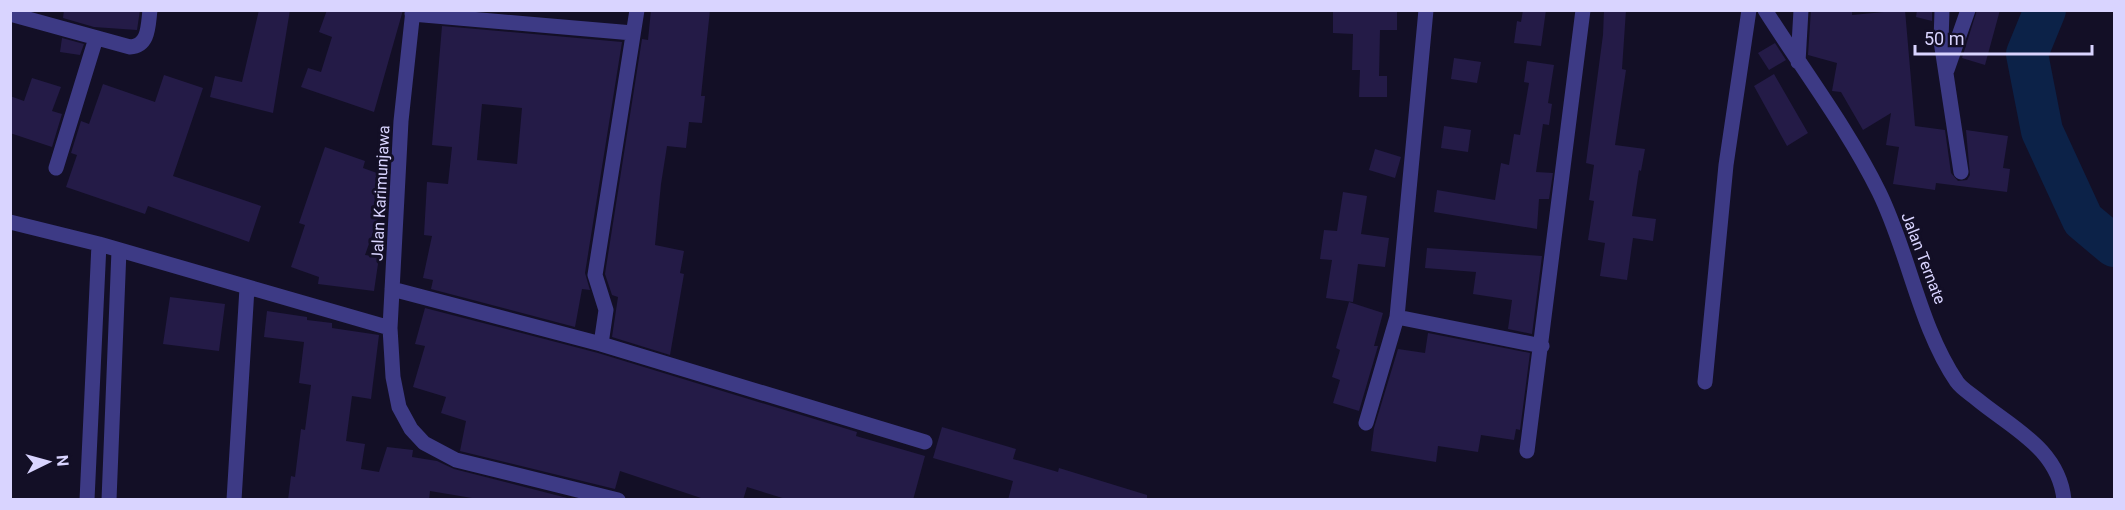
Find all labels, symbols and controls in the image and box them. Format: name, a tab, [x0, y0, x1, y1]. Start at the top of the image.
scale bar	[1915, 18, 2092, 56]
text: 50 m	[1924, 28, 1964, 49]
street label: Jalan Karimunjawa	[367, 125, 394, 261]
street label: Jalan Ternate	[1897, 210, 1950, 307]
north arrow	[18, 432, 78, 492]
text: N	[52, 454, 72, 467]

